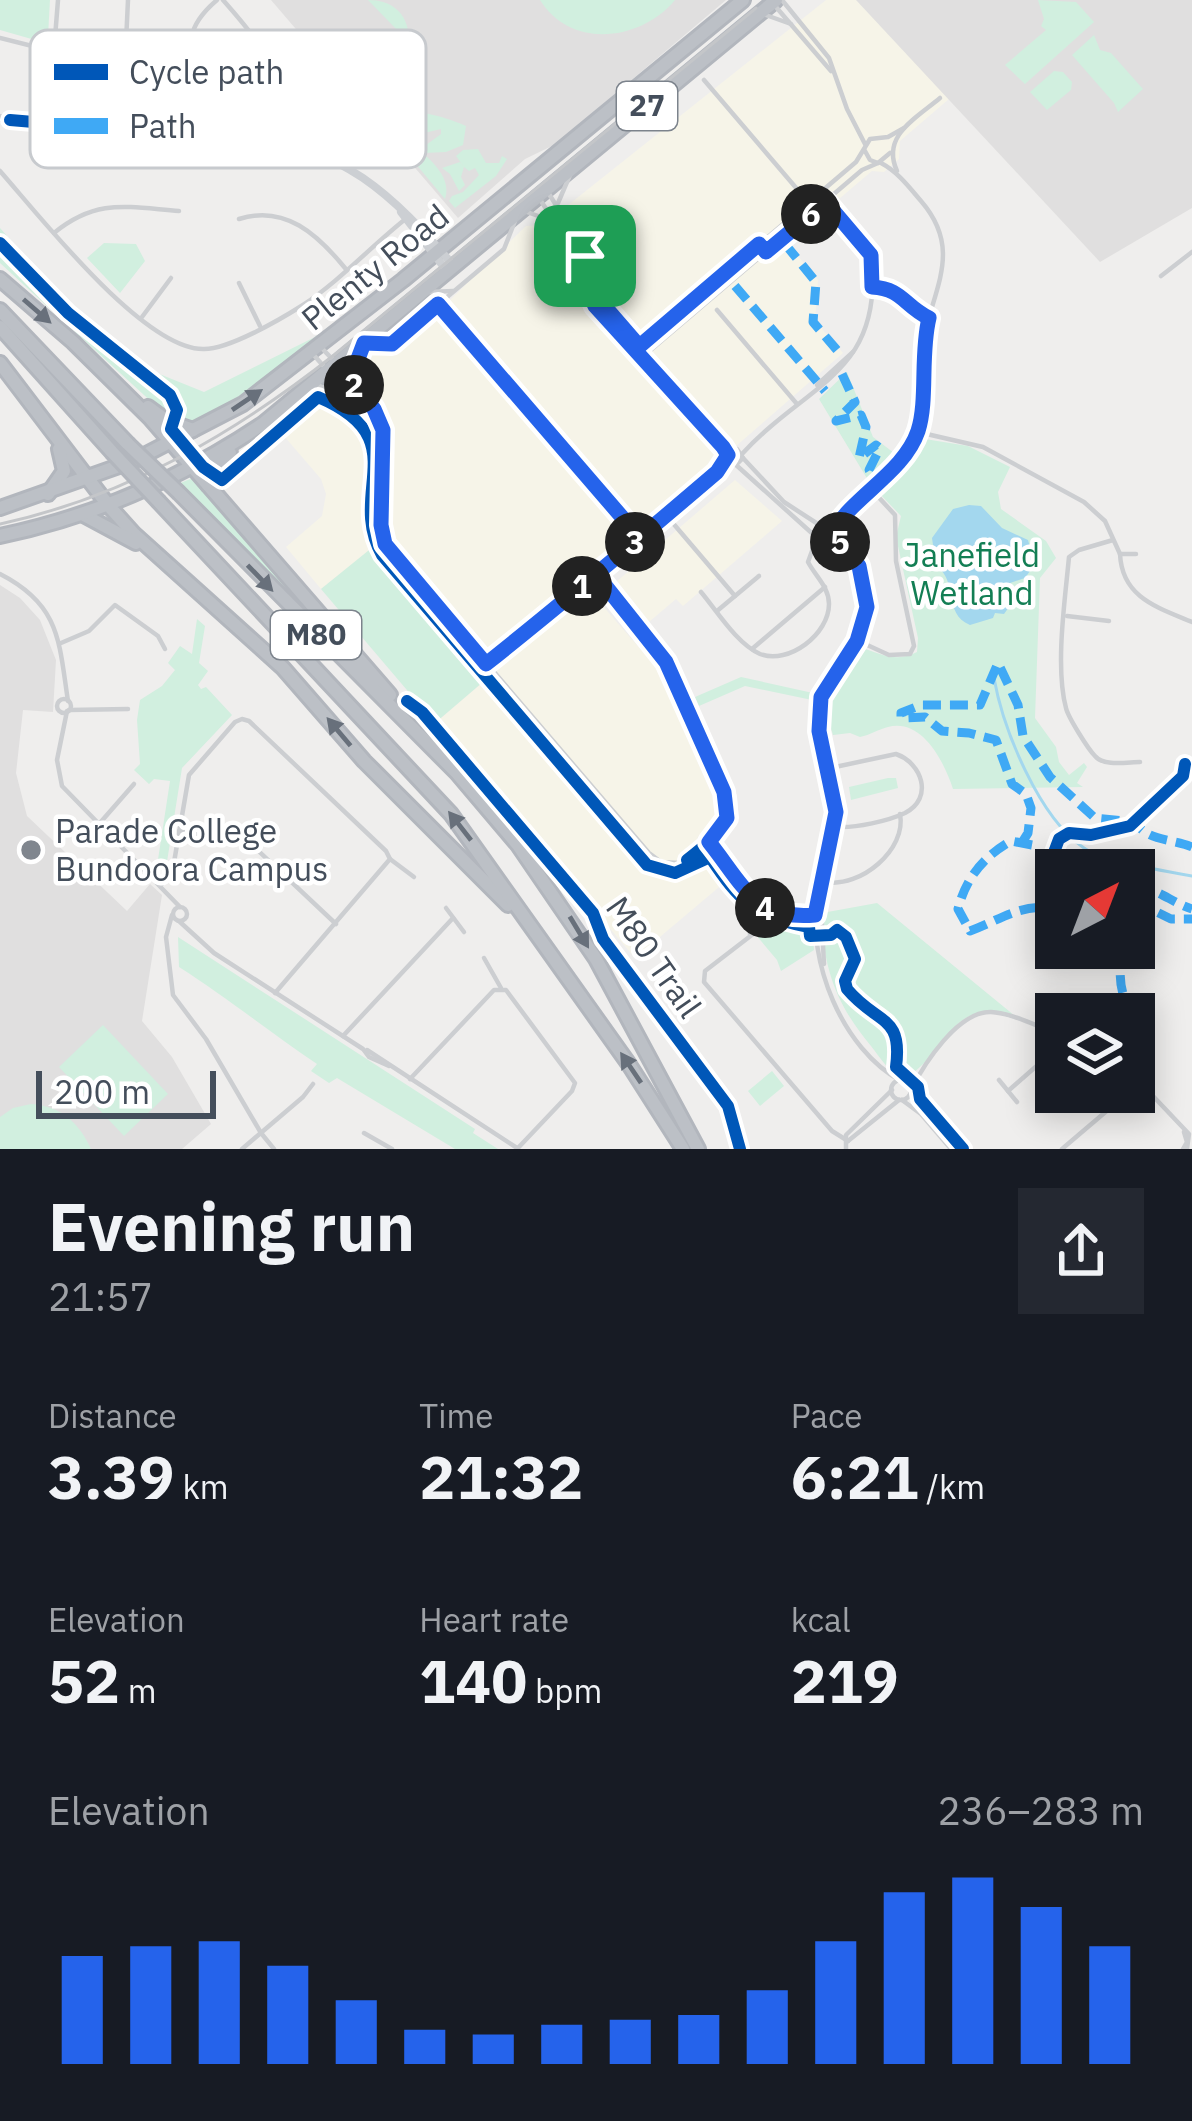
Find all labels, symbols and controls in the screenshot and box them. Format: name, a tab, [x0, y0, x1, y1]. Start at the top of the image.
legend	[30, 30, 426, 168]
text: Cycle path	[129, 50, 284, 93]
road number: 27	[617, 82, 677, 130]
text: Path	[129, 104, 197, 147]
pin: 6	[781, 184, 841, 244]
text: 6	[801, 192, 821, 235]
street label: Plenty Road	[292, 194, 457, 339]
pin	[534, 205, 636, 307]
icon: arrive	[552, 223, 618, 289]
one-way arrow	[21, 297, 51, 323]
pin: 2	[324, 355, 384, 415]
text: 2	[344, 363, 364, 406]
one-way arrow	[231, 390, 264, 412]
pin: 3	[605, 512, 665, 572]
pin: 5	[810, 512, 870, 572]
text: 3	[625, 520, 645, 563]
text: 5	[830, 520, 850, 563]
park label: Janefield Wetland	[904, 533, 1040, 614]
pin: 1	[552, 556, 612, 616]
one-way arrow	[245, 563, 273, 592]
text: 1	[572, 564, 592, 607]
road number: M80	[271, 611, 361, 659]
one-way arrow	[327, 717, 353, 747]
place label: Parade College Bundoora Campus	[55, 809, 328, 890]
one-way arrow	[448, 811, 473, 842]
marker: Parade College Bundoora Campus	[18, 837, 44, 863]
north arrow	[1035, 849, 1155, 969]
map controls	[1035, 849, 1155, 1113]
pin: 4	[735, 878, 795, 938]
text: 4	[755, 886, 775, 929]
street label: M80 Trail	[597, 888, 712, 1026]
one-way arrow	[568, 915, 589, 949]
button: layers	[1035, 993, 1155, 1113]
one-way arrow	[621, 1052, 643, 1085]
scale bar	[36, 1065, 216, 1118]
text: 200 m	[54, 1070, 150, 1113]
text: Evening run	[48, 1183, 415, 1269]
button: share	[1018, 1188, 1144, 1314]
text: 21:57	[48, 1271, 153, 1322]
text: Distance	[48, 1394, 177, 1437]
text: Time	[419, 1394, 493, 1437]
text: Pace	[791, 1394, 862, 1437]
text: 3.39	[48, 1437, 175, 1516]
text: 21:32	[419, 1437, 583, 1516]
text: 6:21	[791, 1437, 918, 1516]
text: km	[175, 1465, 229, 1508]
text: /km	[918, 1465, 985, 1508]
text: Elevation	[48, 1598, 185, 1641]
text: Heart rate	[419, 1598, 569, 1641]
text: kcal	[791, 1598, 851, 1641]
text: 52	[48, 1641, 120, 1720]
text: 140	[419, 1641, 527, 1720]
text: 219	[791, 1641, 899, 1720]
text: m	[120, 1669, 157, 1712]
text: bpm	[527, 1669, 602, 1712]
text: Elevation	[48, 1785, 210, 1836]
text: 236–283 m	[937, 1785, 1144, 1836]

